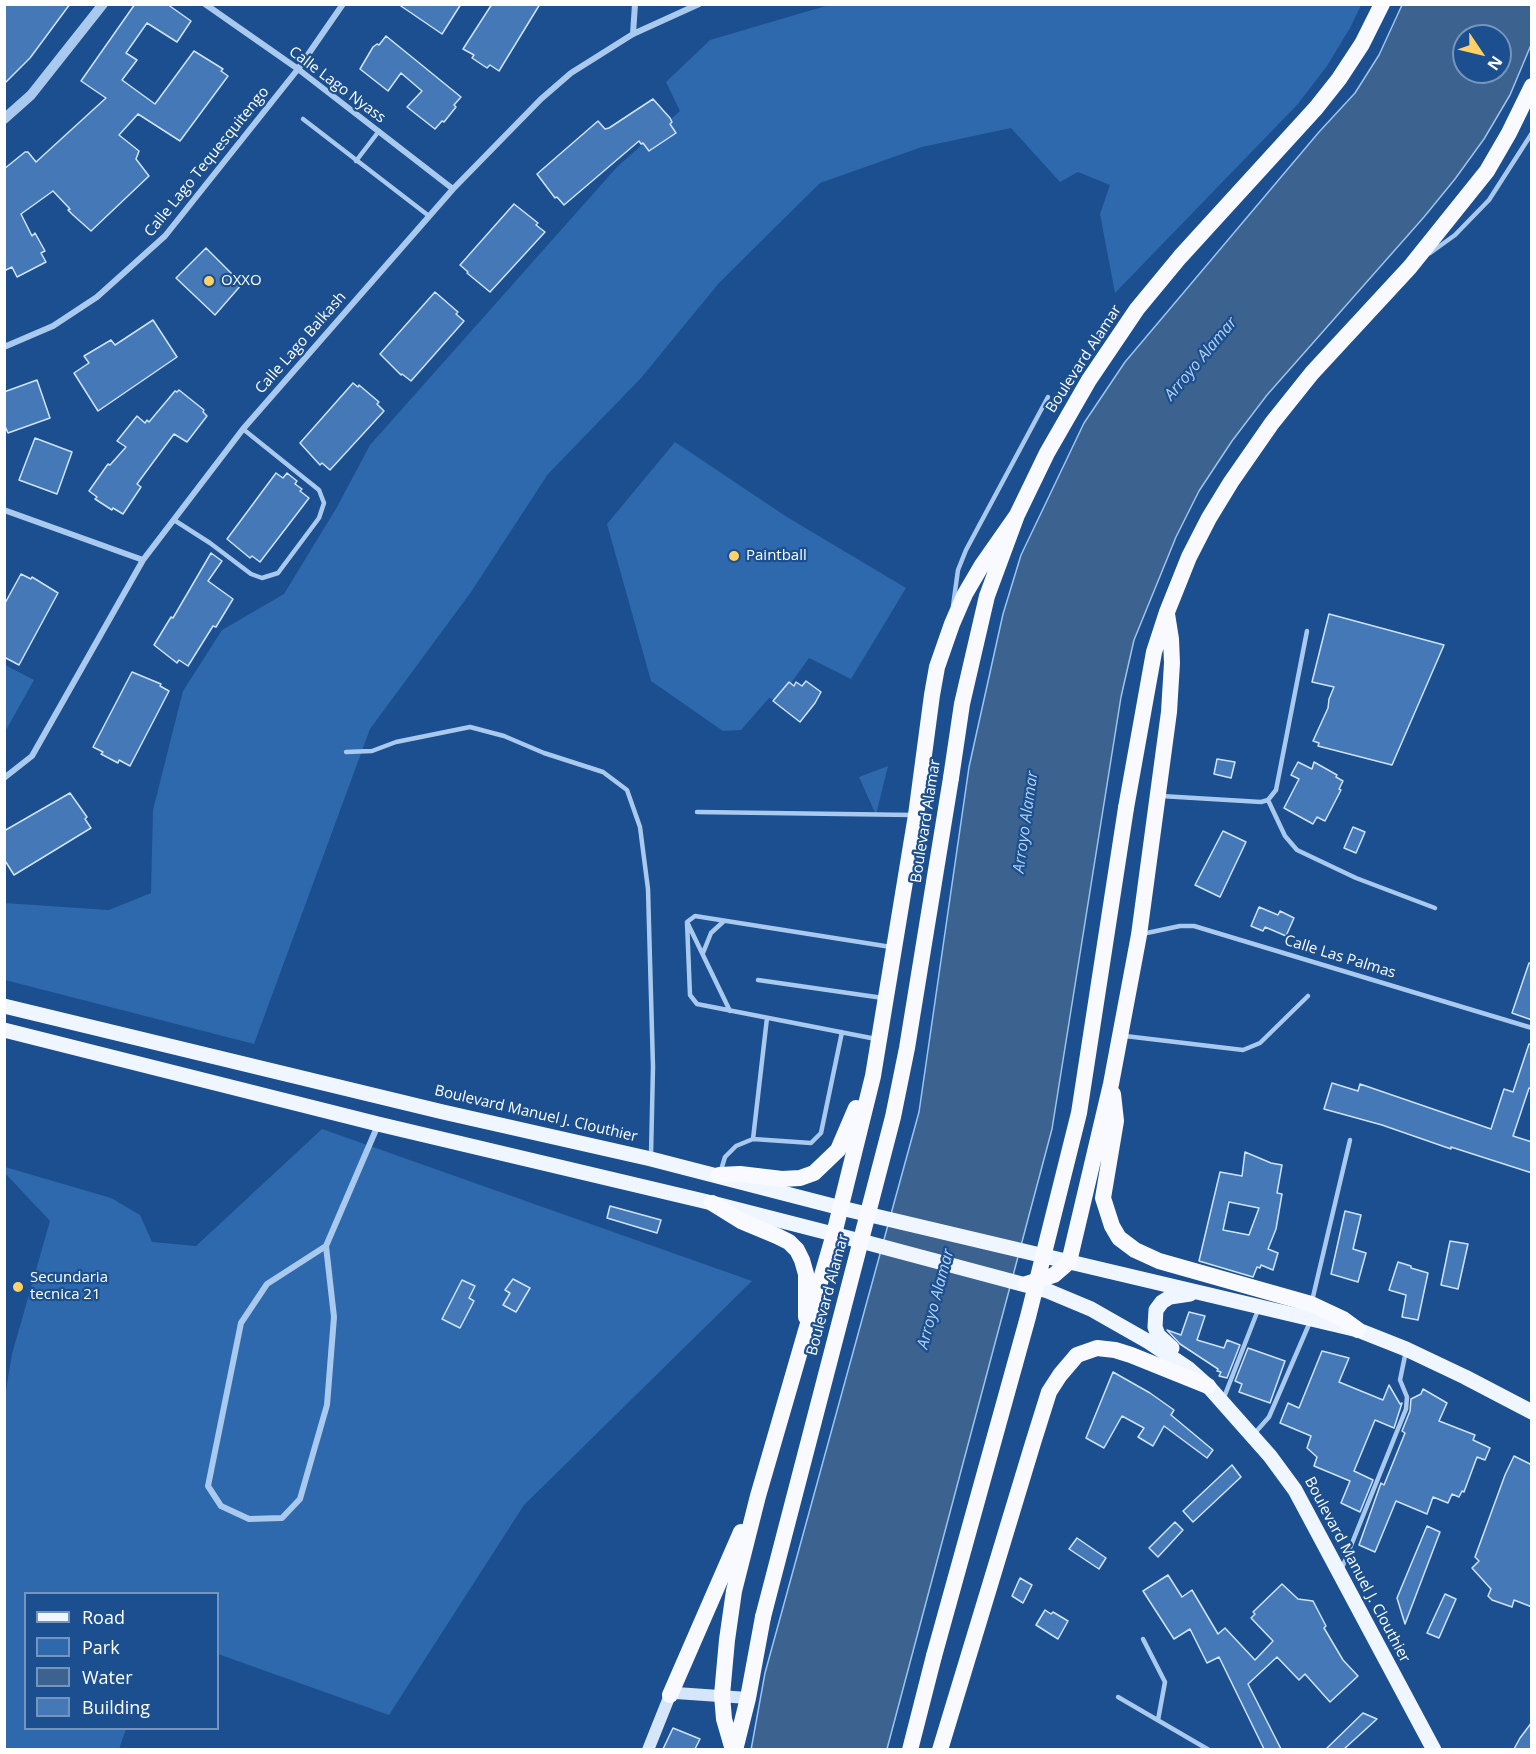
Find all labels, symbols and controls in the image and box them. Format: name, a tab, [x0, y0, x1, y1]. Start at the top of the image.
north arrow	[1452, 24, 1512, 84]
street label: Calle Lago Nyass	[285, 43, 389, 127]
text: N	[1482, 52, 1508, 75]
street label: Calle Lago Tequesquitengo	[141, 83, 273, 241]
place label: OXXO	[221, 272, 262, 290]
marker: OXXO	[202, 274, 216, 288]
street label: Calle Lago Balkash	[252, 288, 350, 398]
street label: Boulevard Alamar	[1042, 302, 1126, 416]
water label: Arroyo Alamar	[1161, 314, 1241, 404]
place label: Paintball	[746, 547, 807, 565]
marker: Paintball	[727, 549, 741, 563]
street label: Boulevard Alamar	[907, 758, 945, 884]
water label: Arroyo Alamar	[1009, 770, 1043, 874]
street label: Calle Las Palmas	[1282, 932, 1398, 982]
street label: Boulevard Manuel J. Clouthier	[433, 1082, 639, 1146]
street label: Boulevard Alamar	[803, 1232, 853, 1358]
water label: Arroyo Alamar	[913, 1247, 959, 1351]
place label: Secundaria tecnica 21	[30, 1269, 108, 1304]
marker: Secundaria tecnica 21	[11, 1280, 25, 1294]
street label: Boulevard Manuel J. Clouthier	[1300, 1474, 1414, 1666]
legend	[24, 1592, 219, 1730]
text: Road	[82, 1605, 125, 1629]
text: Park	[82, 1635, 120, 1659]
text: Water	[82, 1665, 133, 1689]
text: Building	[82, 1695, 150, 1719]

